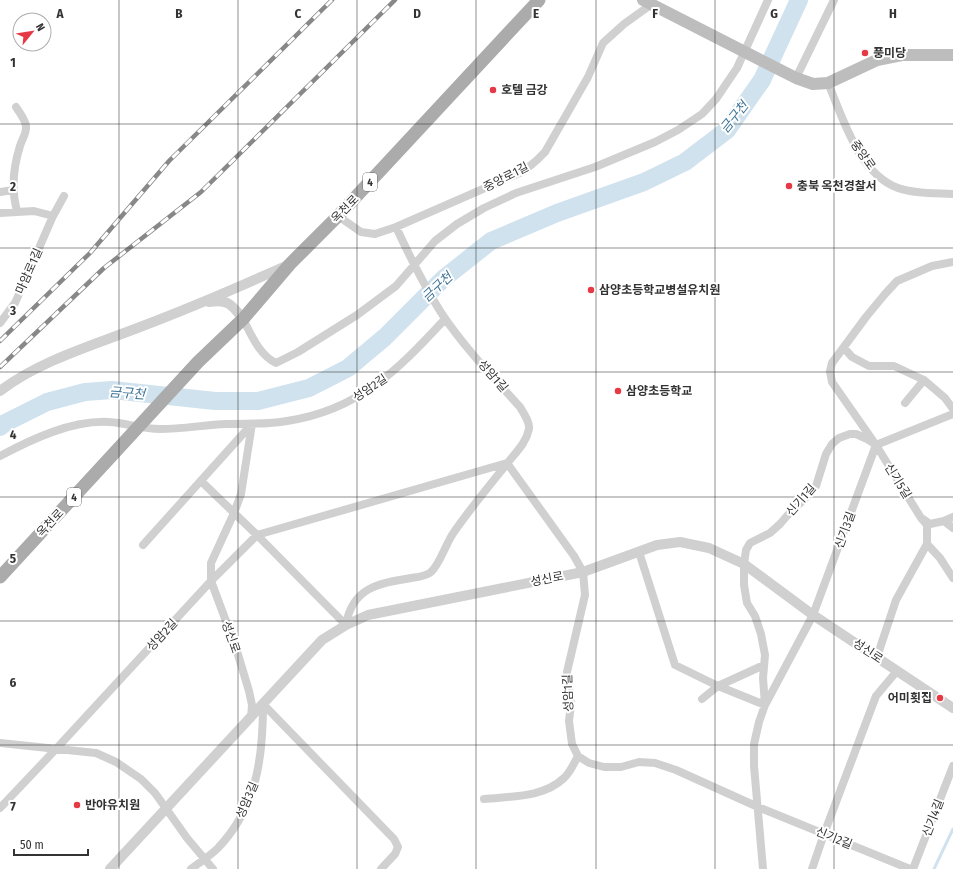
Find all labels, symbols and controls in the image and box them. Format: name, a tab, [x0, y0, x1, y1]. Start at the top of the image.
text: A	[55, 6, 64, 21]
text: B	[175, 6, 183, 21]
text: C	[295, 6, 302, 21]
text: D	[413, 6, 421, 21]
text: E	[533, 6, 539, 21]
text: F	[652, 6, 658, 21]
text: G	[770, 6, 778, 21]
text: H	[889, 6, 897, 21]
north arrow	[12, 12, 52, 52]
text: N	[33, 21, 48, 33]
place label: 풍미당	[873, 46, 906, 60]
marker: 풍미당	[860, 48, 870, 58]
text: 1	[10, 55, 16, 70]
place label: 호텔 금강	[501, 83, 548, 97]
marker: 호텔 금강	[488, 85, 498, 95]
water label: 금구천	[717, 98, 752, 136]
street label: 중앙로	[848, 137, 878, 173]
street label: 중앙로1길	[481, 160, 531, 194]
road number: 4	[363, 173, 377, 191]
text: 2	[9, 179, 16, 194]
place label: 충북 옥천경찰서	[797, 179, 877, 193]
marker: 충북 옥천경찰서	[784, 181, 794, 191]
street label: 옥천로	[328, 192, 362, 226]
street label: 마암로1길	[13, 246, 45, 296]
water label: 금구천	[419, 269, 456, 305]
place label: 삼양초등학교병설유치원	[599, 283, 720, 297]
marker: 삼양초등학교병설유치원	[586, 285, 596, 295]
text: 3	[9, 303, 16, 318]
street label: 성암1길	[475, 357, 511, 395]
street label: 성암2길	[350, 371, 390, 405]
water label: 금구천	[109, 384, 146, 402]
place label: 삼양초등학교	[626, 384, 692, 398]
marker: 삼양초등학교	[613, 386, 623, 396]
text: 4	[10, 427, 17, 442]
street label: 신기5길	[882, 461, 914, 501]
street label: 신기1길	[783, 481, 819, 519]
road number: 4	[67, 488, 81, 506]
street label: 옥천로	[34, 506, 66, 540]
street label: 신기3길	[832, 509, 858, 551]
text: 5	[10, 551, 16, 566]
street label: 성신로	[529, 569, 565, 589]
street label: 성암2길	[144, 616, 180, 654]
street label: 성신로	[219, 619, 243, 655]
street label: 성신로	[850, 636, 886, 666]
street label: 성암1길	[560, 674, 576, 712]
text: 6	[10, 675, 17, 690]
place label: 어미횟집	[888, 691, 932, 705]
marker: 어미횟집	[935, 693, 945, 703]
street label: 성암3길	[233, 780, 261, 820]
street label: 신기4길	[919, 797, 947, 839]
place label: 반야유치원	[85, 798, 140, 812]
text: 7	[10, 799, 16, 814]
marker: 반야유치원	[72, 800, 82, 810]
street label: 신기2길	[814, 824, 854, 852]
scale bar	[14, 831, 88, 857]
text: 50 m	[20, 838, 44, 852]

